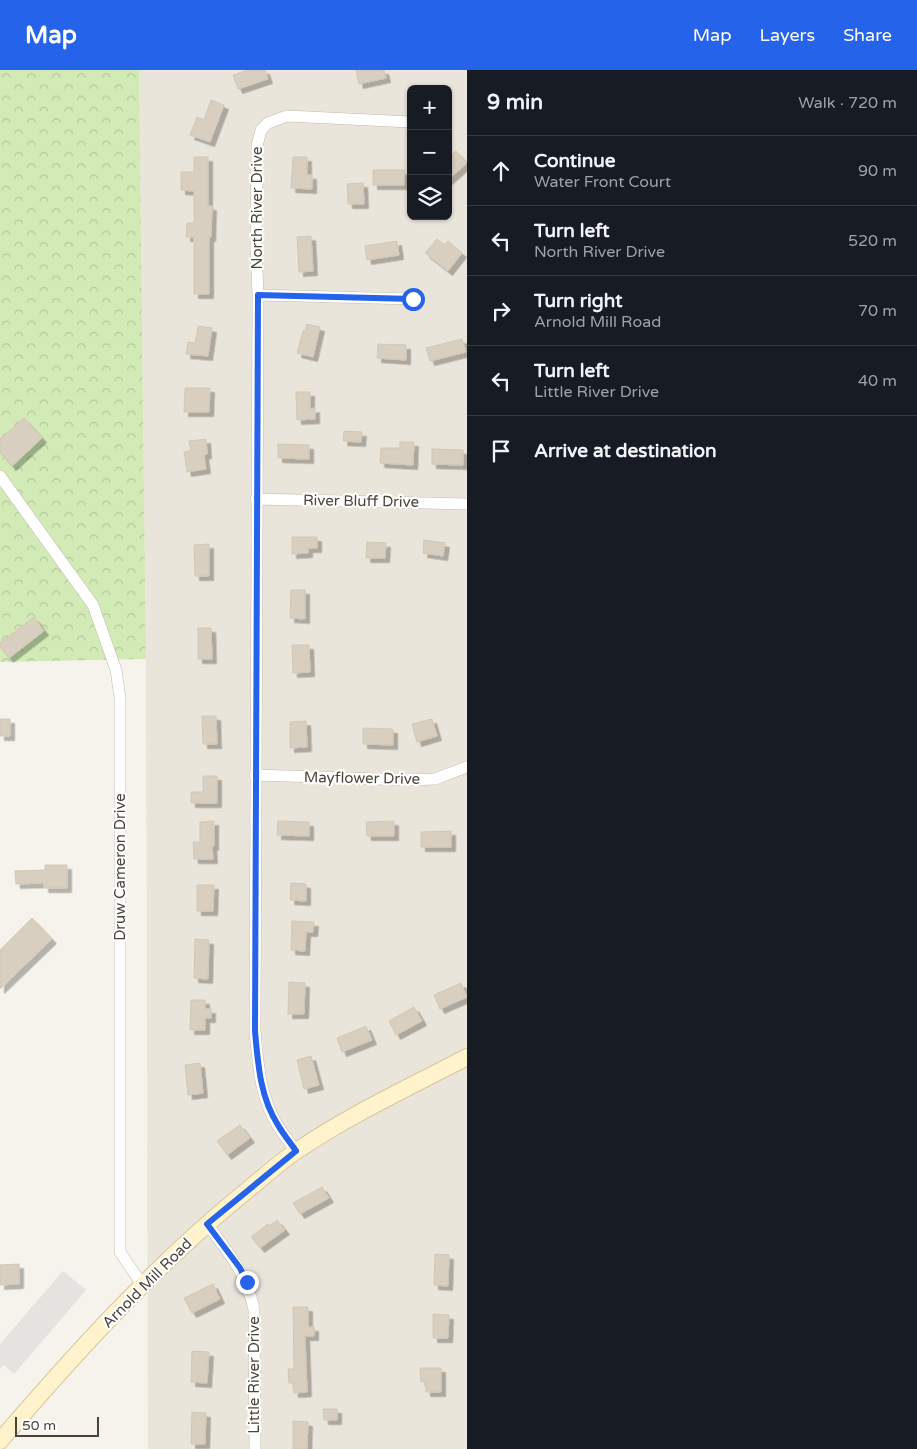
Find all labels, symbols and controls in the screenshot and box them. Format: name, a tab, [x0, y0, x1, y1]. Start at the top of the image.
text: Map	[25, 21, 77, 50]
text: Map	[693, 24, 732, 46]
text: Layers	[760, 24, 815, 46]
text: Share	[843, 24, 892, 46]
map controls	[407, 85, 452, 220]
button: +	[407, 85, 452, 130]
text: 9 min	[487, 90, 543, 115]
text: Walk · 720 m	[798, 93, 897, 113]
button: −	[407, 130, 452, 175]
street label: North River Drive	[248, 147, 266, 269]
text: Continue	[534, 150, 616, 172]
icon: ahead	[487, 157, 515, 185]
text: 90 m	[858, 161, 897, 181]
text: Water Front Court	[534, 172, 671, 192]
button: layers	[407, 175, 452, 220]
text: Turn left	[534, 220, 610, 242]
icon: left	[487, 227, 515, 255]
text: 520 m	[848, 231, 897, 251]
text: North River Drive	[534, 242, 665, 262]
route start	[402, 288, 425, 311]
text: Turn right	[534, 290, 622, 312]
icon: right	[487, 297, 515, 325]
text: 70 m	[858, 301, 897, 321]
text: Arnold Mill Road	[534, 312, 661, 332]
text: Turn left	[534, 360, 610, 382]
icon: left	[487, 367, 515, 395]
text: 40 m	[858, 371, 897, 391]
text: Little River Drive	[534, 382, 659, 402]
icon: arrive	[487, 437, 515, 465]
text: Arrive at destination	[534, 440, 717, 462]
street label: River Bluff Drive	[303, 491, 419, 511]
street label: Mayflower Drive	[304, 768, 420, 788]
street label: Druw Cameron Drive	[111, 793, 129, 941]
street label: Arnold Mill Road	[98, 1234, 196, 1332]
route end	[236, 1271, 259, 1294]
street label: Little River Drive	[245, 1316, 263, 1434]
scale bar	[15, 1414, 99, 1437]
text: 50 m	[22, 1417, 56, 1434]

